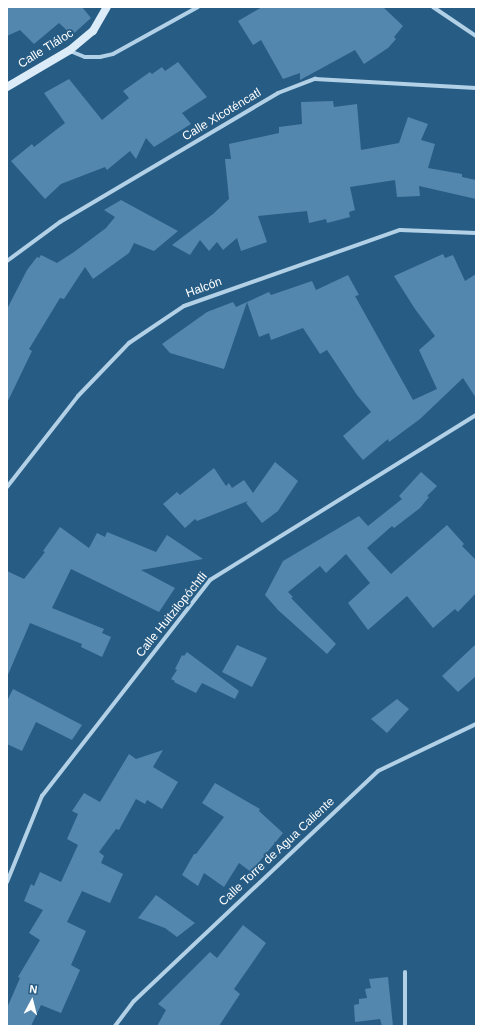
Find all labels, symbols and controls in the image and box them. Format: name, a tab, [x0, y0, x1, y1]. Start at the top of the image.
street label: Calle Tláloc	[16, 26, 76, 72]
street label: Calle Xicoténcatl	[180, 86, 264, 144]
street label: Halcón	[184, 275, 224, 301]
street label: Calle Huitzilopóchtli	[133, 570, 211, 660]
street label: Calle Torre de Agua Caliente	[216, 794, 338, 910]
north arrow	[12, 981, 52, 1021]
text: N	[29, 983, 38, 996]

